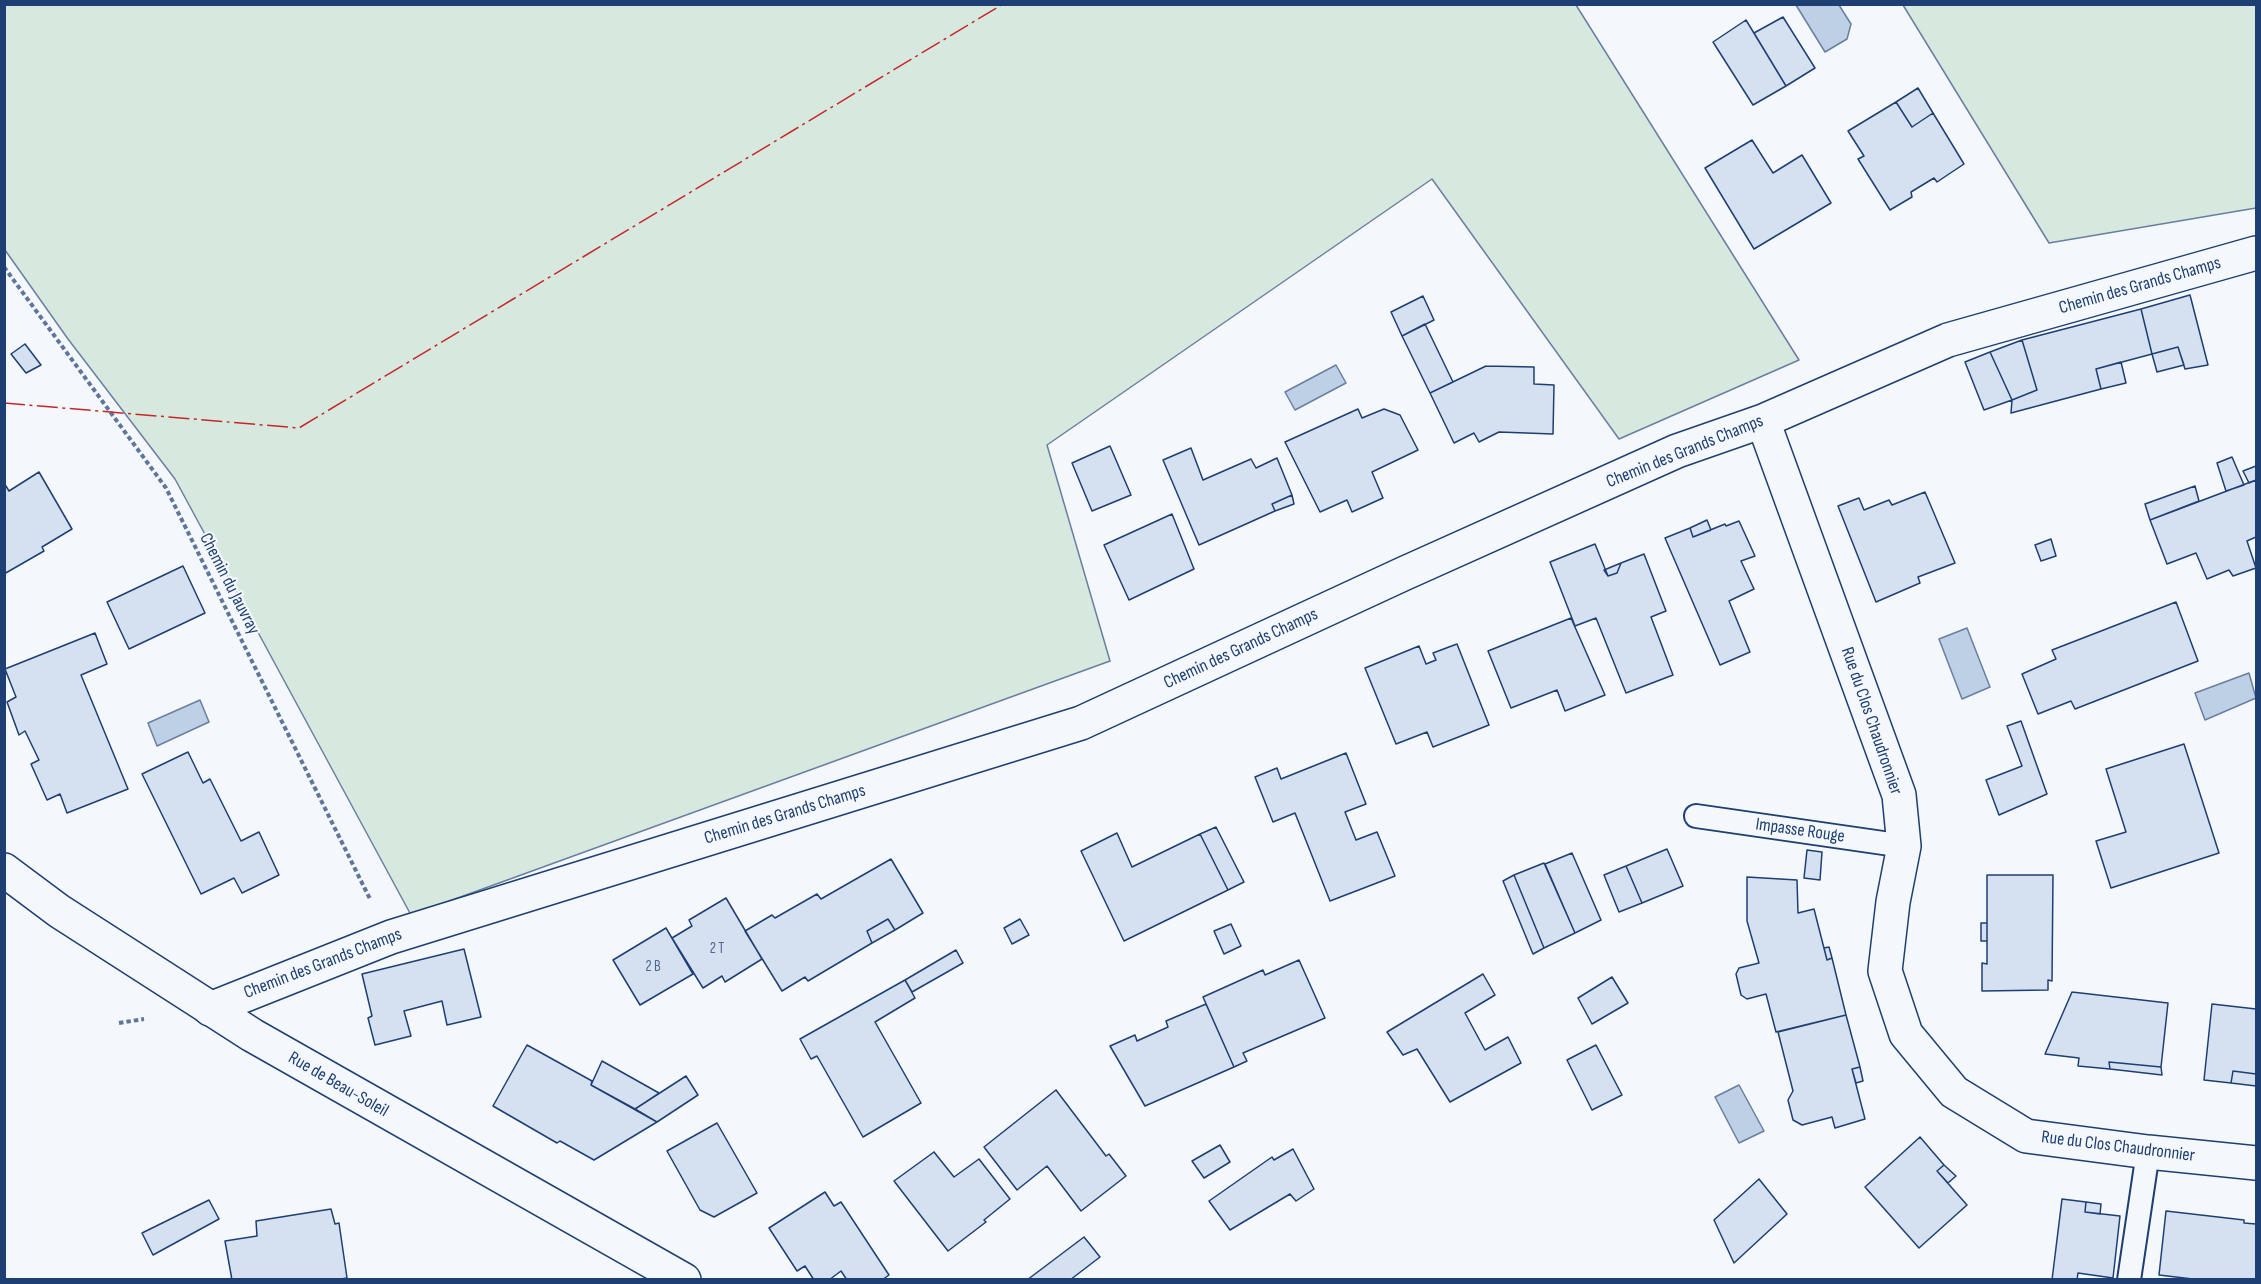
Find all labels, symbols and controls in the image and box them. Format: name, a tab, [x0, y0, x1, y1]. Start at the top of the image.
street label: Chemin des Grands Champs	[2057, 253, 2223, 319]
street label: Chemin des Grands Champs	[1603, 411, 1767, 493]
street label: Chemin du Jauvray	[194, 530, 264, 638]
street label: Chemin des Grands Champs	[1161, 604, 1321, 694]
street label: Rue du Clos Chaudronnier	[1836, 644, 1906, 798]
street label: Chemin des Grands Champs	[702, 780, 868, 850]
street label: Impasse Rouge	[1754, 814, 1846, 848]
street label: Chemin des Grands Champs	[241, 924, 405, 1004]
house number: 2 T	[710, 940, 724, 958]
house number: 2 B	[645, 958, 661, 976]
street label: Rue de Beau-Soleil	[284, 1048, 392, 1122]
street label: Rue du Clos Chaudronnier	[2040, 1127, 2196, 1167]

